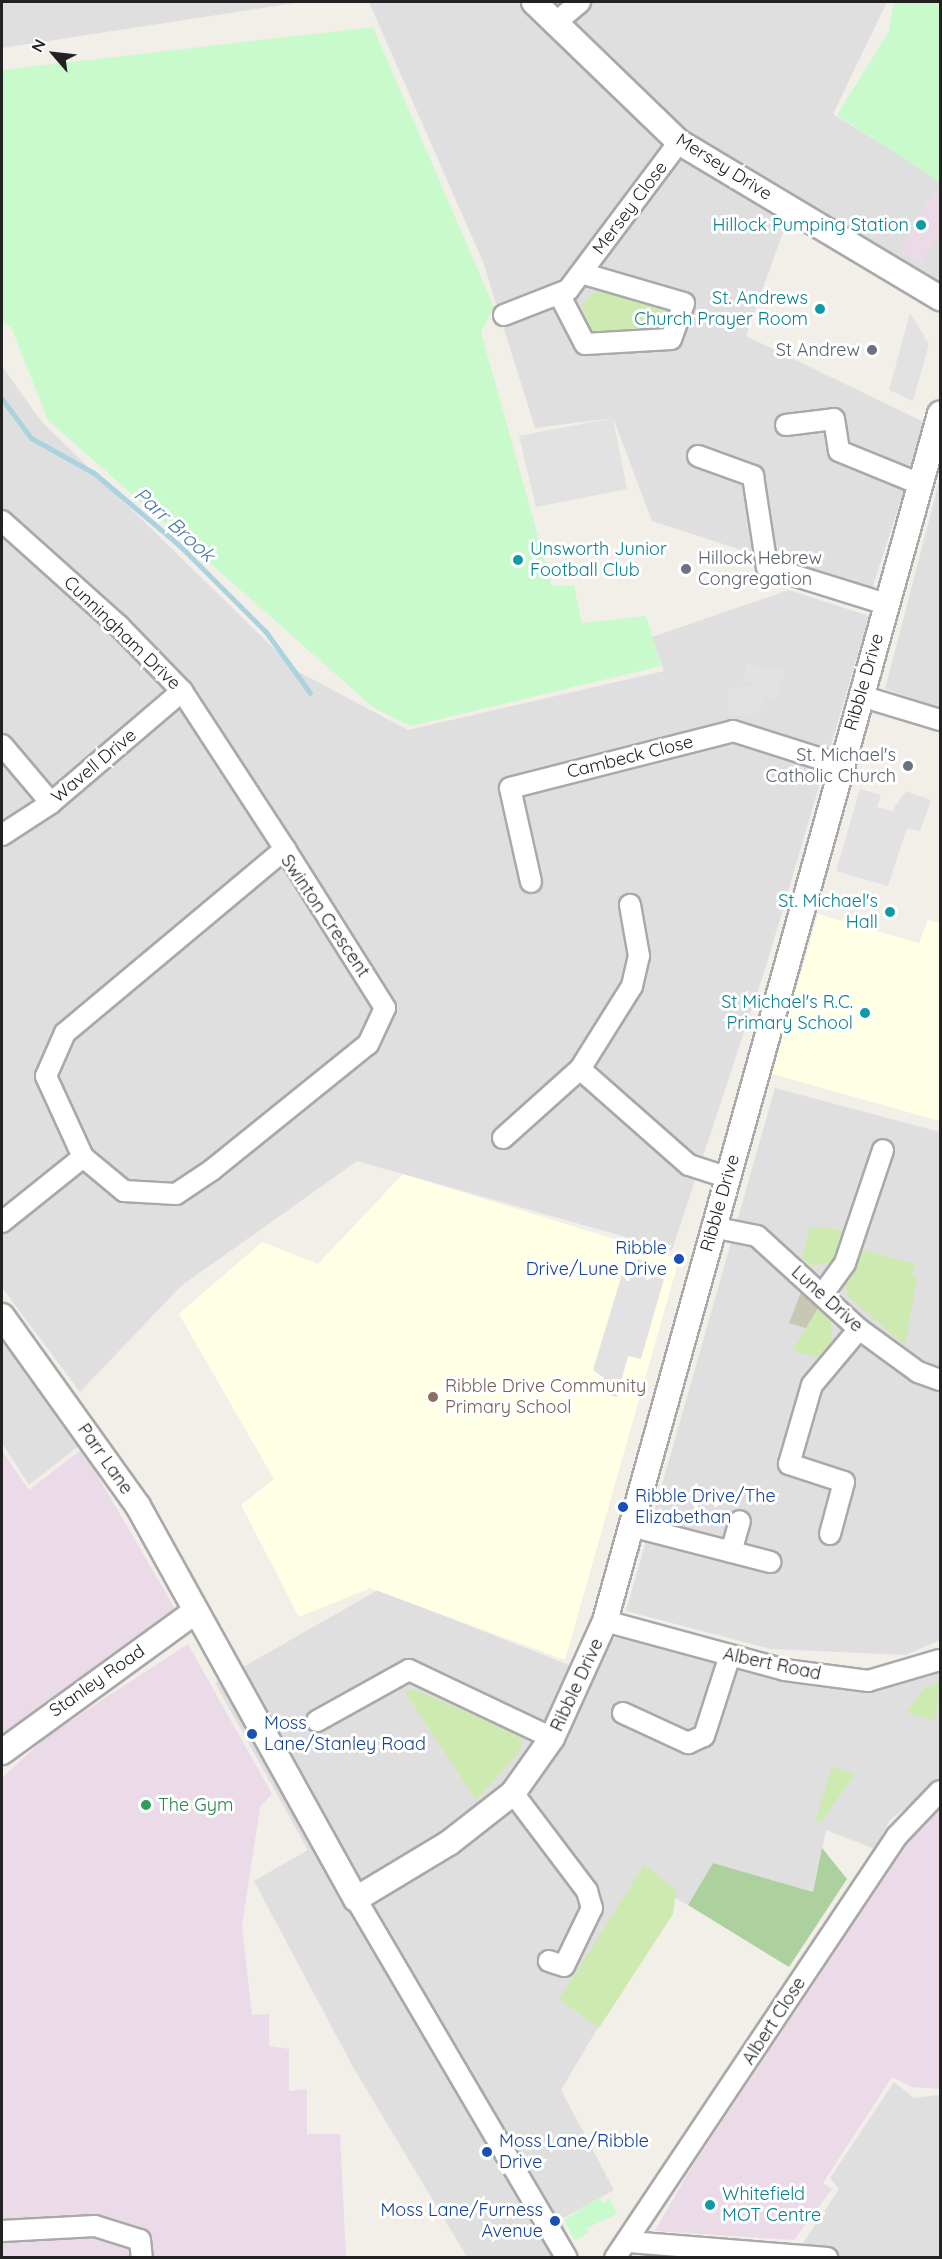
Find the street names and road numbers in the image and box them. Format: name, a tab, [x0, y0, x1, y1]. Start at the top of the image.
street label: Mersey Drive	[672, 129, 776, 205]
street label: Mersey Close	[588, 157, 672, 259]
street label: Cunningham Drive	[59, 572, 185, 694]
street label: Ribble Drive	[840, 631, 888, 733]
street label: Wavell Drive	[47, 724, 141, 808]
street label: Cambeck Close	[565, 731, 695, 783]
street label: Swinton Crescent	[276, 851, 374, 981]
street label: Ribble Drive	[696, 1152, 744, 1254]
street label: Lune Drive	[787, 1261, 867, 1337]
street label: Parr Lane	[73, 1419, 137, 1499]
street label: Ribble Drive	[546, 1635, 608, 1735]
street label: Stanley Road	[45, 1640, 149, 1722]
street label: Albert Road	[721, 1643, 823, 1685]
street label: Albert Close	[738, 1973, 810, 2069]

